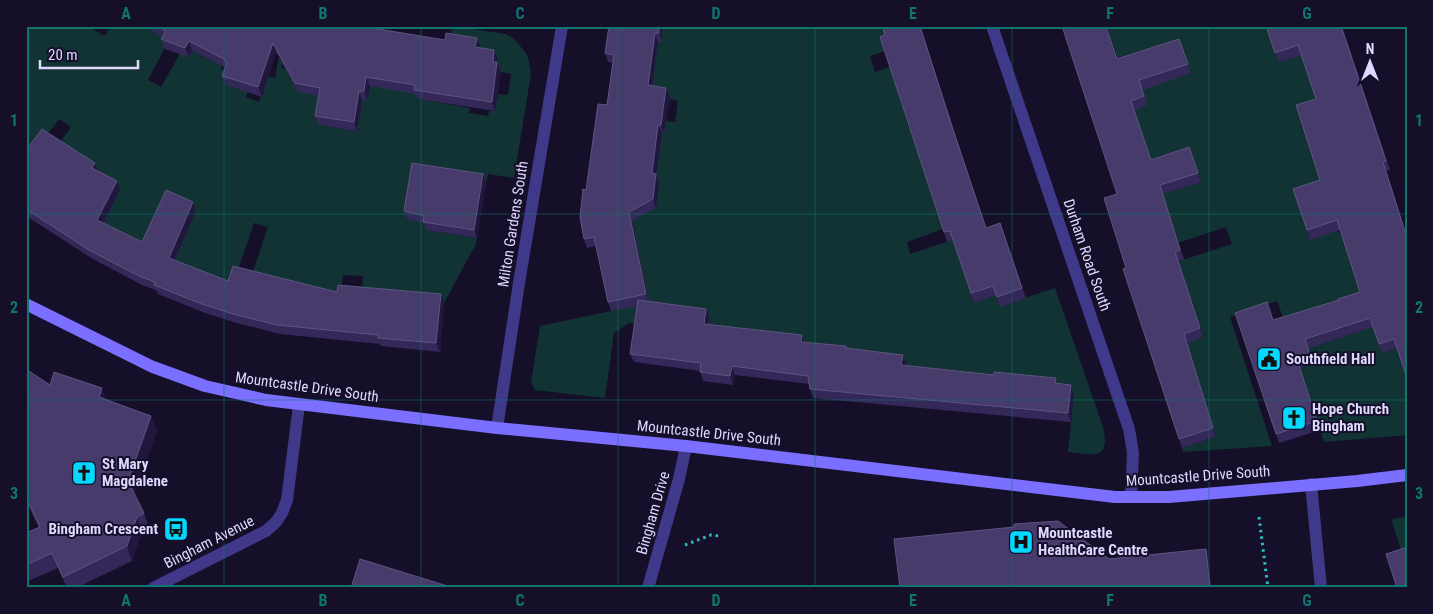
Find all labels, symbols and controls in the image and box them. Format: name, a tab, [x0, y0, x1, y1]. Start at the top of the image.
text: A	[121, 4, 131, 23]
text: B	[319, 4, 328, 23]
text: C	[515, 4, 525, 23]
text: D	[711, 4, 721, 23]
text: E	[909, 4, 917, 23]
text: F	[1106, 4, 1114, 23]
text: G	[1302, 4, 1312, 23]
scale bar	[40, 38, 138, 70]
north arrow	[1346, 38, 1396, 88]
text: N	[1366, 41, 1374, 57]
text: 20 m	[48, 46, 78, 64]
text: 1	[10, 111, 18, 130]
text: 1	[1415, 111, 1423, 130]
street label: Milton Gardens South	[494, 160, 532, 288]
street label: Durham Road South	[1059, 197, 1115, 313]
text: 2	[10, 298, 18, 317]
text: 2	[1415, 298, 1423, 317]
public building icon: Southfield Hall	[1256, 346, 1282, 372]
place label: Southfield Hall	[1286, 350, 1375, 368]
street label: Mountcastle Drive South	[234, 368, 380, 406]
place label: Hope Church Bingham	[1312, 400, 1389, 435]
church icon: Hope Church Bingham	[1281, 405, 1307, 431]
street label: Mountcastle Drive South	[636, 416, 782, 450]
place label: St Mary Magdalene	[102, 455, 168, 490]
church icon: St Mary Magdalene	[71, 460, 97, 486]
street label: Mountcastle Drive South	[1125, 462, 1271, 490]
street label: Bingham Drive	[633, 469, 673, 557]
text: 3	[10, 484, 18, 503]
text: 3	[1415, 484, 1423, 503]
street label: Bingham Avenue	[161, 512, 257, 572]
bus stop icon: Bingham Crescent	[163, 516, 189, 542]
place label: Bingham Crescent	[48, 520, 158, 538]
place label: Mountcastle HealthCare Centre	[1038, 524, 1148, 559]
hospital icon: Mountcastle HealthCare Centre	[1008, 529, 1034, 555]
text: A	[121, 591, 131, 610]
text: B	[319, 591, 328, 610]
text: C	[515, 591, 525, 610]
text: D	[711, 591, 721, 610]
text: E	[909, 591, 917, 610]
text: F	[1106, 591, 1114, 610]
text: G	[1302, 591, 1312, 610]

